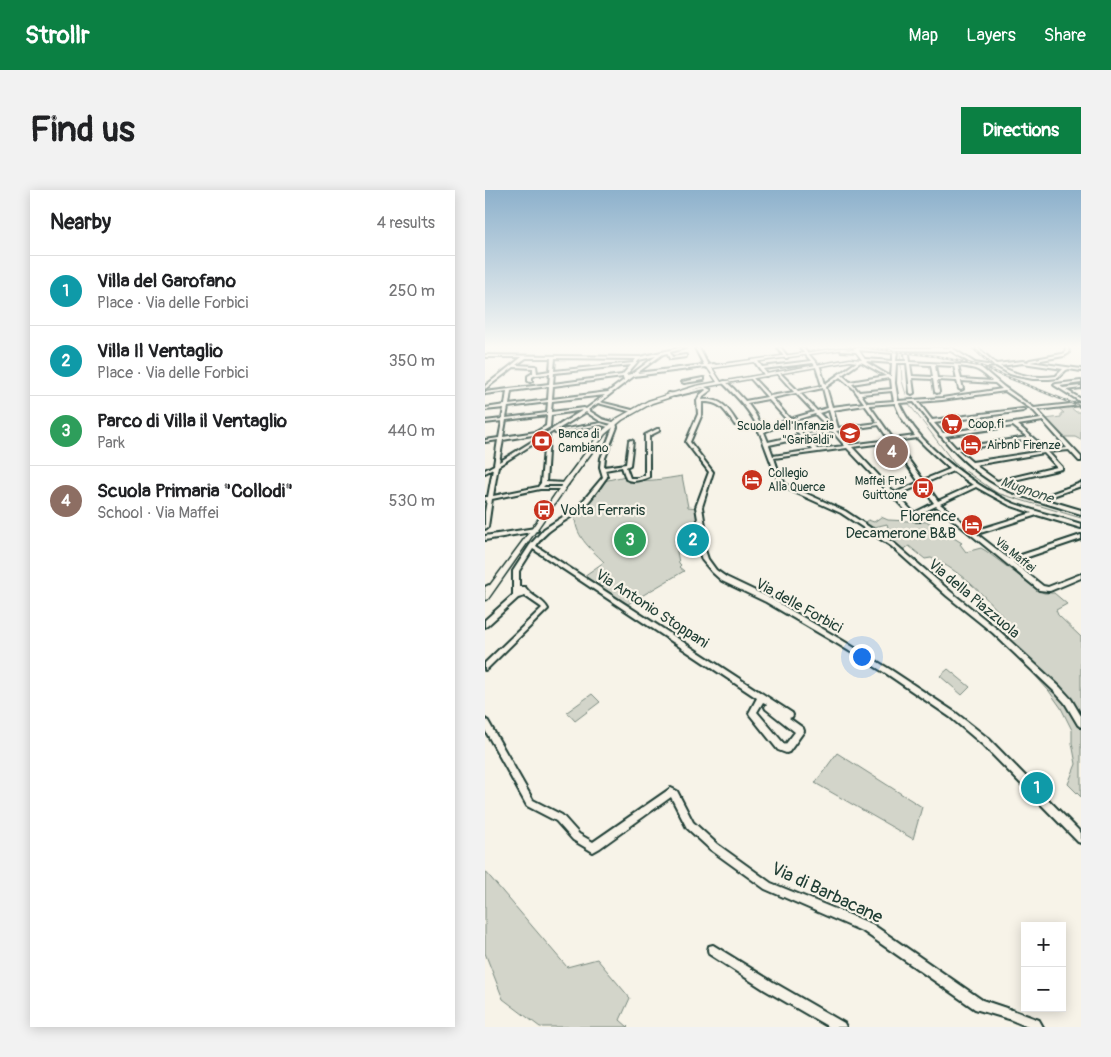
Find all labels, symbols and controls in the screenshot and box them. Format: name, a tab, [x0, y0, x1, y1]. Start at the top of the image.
text: Strollr	[25, 21, 90, 50]
text: Map	[909, 24, 938, 47]
text: Layers	[966, 24, 1016, 47]
text: Share	[1044, 24, 1086, 47]
button: Directions	[961, 107, 1081, 154]
text: Find us	[30, 108, 135, 152]
text: Nearby	[50, 209, 111, 236]
text: 4 results	[377, 213, 435, 233]
text: Villa del Garofano	[97, 269, 236, 293]
text: 1	[63, 281, 69, 301]
text: 250 m	[389, 281, 435, 301]
text: Place · Via delle Forbici	[97, 293, 248, 313]
text: Villa Il Ventaglio	[97, 339, 223, 363]
text: 2	[62, 351, 70, 371]
text: 350 m	[389, 351, 435, 371]
text: Place · Via delle Forbici	[97, 363, 248, 383]
text: Parco di Villa il Ventaglio	[97, 409, 287, 433]
supermarket icon: Coop.fi	[940, 412, 964, 436]
place label: Coop.fi	[968, 417, 1004, 432]
place label: Scuola dell'Infanzia "Garibaldi"	[737, 419, 834, 448]
text: 3	[62, 421, 70, 441]
text: 440 m	[388, 421, 435, 441]
school or university icon: Scuola dell'Infanzia "Garibaldi"	[838, 421, 862, 445]
place label: Banca di Cambiano	[558, 427, 609, 456]
bank icon: Banca di Cambiano	[530, 429, 554, 453]
text: Park	[97, 433, 125, 453]
pin: 4	[876, 433, 908, 471]
hotel icon: Airbnb Firenze	[959, 433, 983, 457]
place label: Airbnb Firenze	[987, 438, 1061, 453]
place label: Collegio Alla Querce	[768, 466, 825, 495]
hotel icon: Collegio Alla Querce	[740, 468, 764, 492]
water label: Mugnone	[998, 473, 1058, 508]
place label: Maffei Fra' Guittone	[855, 474, 907, 503]
bus stop icon: Maffei Fra' Guittone	[911, 476, 935, 500]
text: Scuola Primaria "Collodi"	[97, 479, 293, 503]
text: 4	[61, 491, 71, 511]
text: 530 m	[389, 491, 435, 511]
bus stop icon: Volta Ferraris	[532, 498, 556, 522]
place label: Volta Ferraris	[560, 501, 646, 520]
text: School · Via Maffei	[97, 503, 219, 523]
place label: Florence Decamerone B&B	[845, 507, 957, 543]
hotel icon: Florence Decamerone B&B	[960, 513, 984, 537]
pin: 3	[614, 521, 646, 559]
pin: 2	[677, 521, 709, 559]
street label: Via Maffei	[992, 534, 1038, 576]
street label: Via della Piazzuola	[924, 555, 1024, 643]
street label: Via Antonio Stoppani	[592, 565, 712, 653]
street label: Via delle Forbici	[752, 574, 846, 638]
your location	[849, 644, 875, 670]
pin: 1	[1021, 769, 1053, 807]
street label: Via di Barbacane	[768, 857, 887, 929]
map controls	[1021, 922, 1066, 1012]
button: +	[1021, 922, 1066, 967]
button: −	[1021, 967, 1066, 1012]

